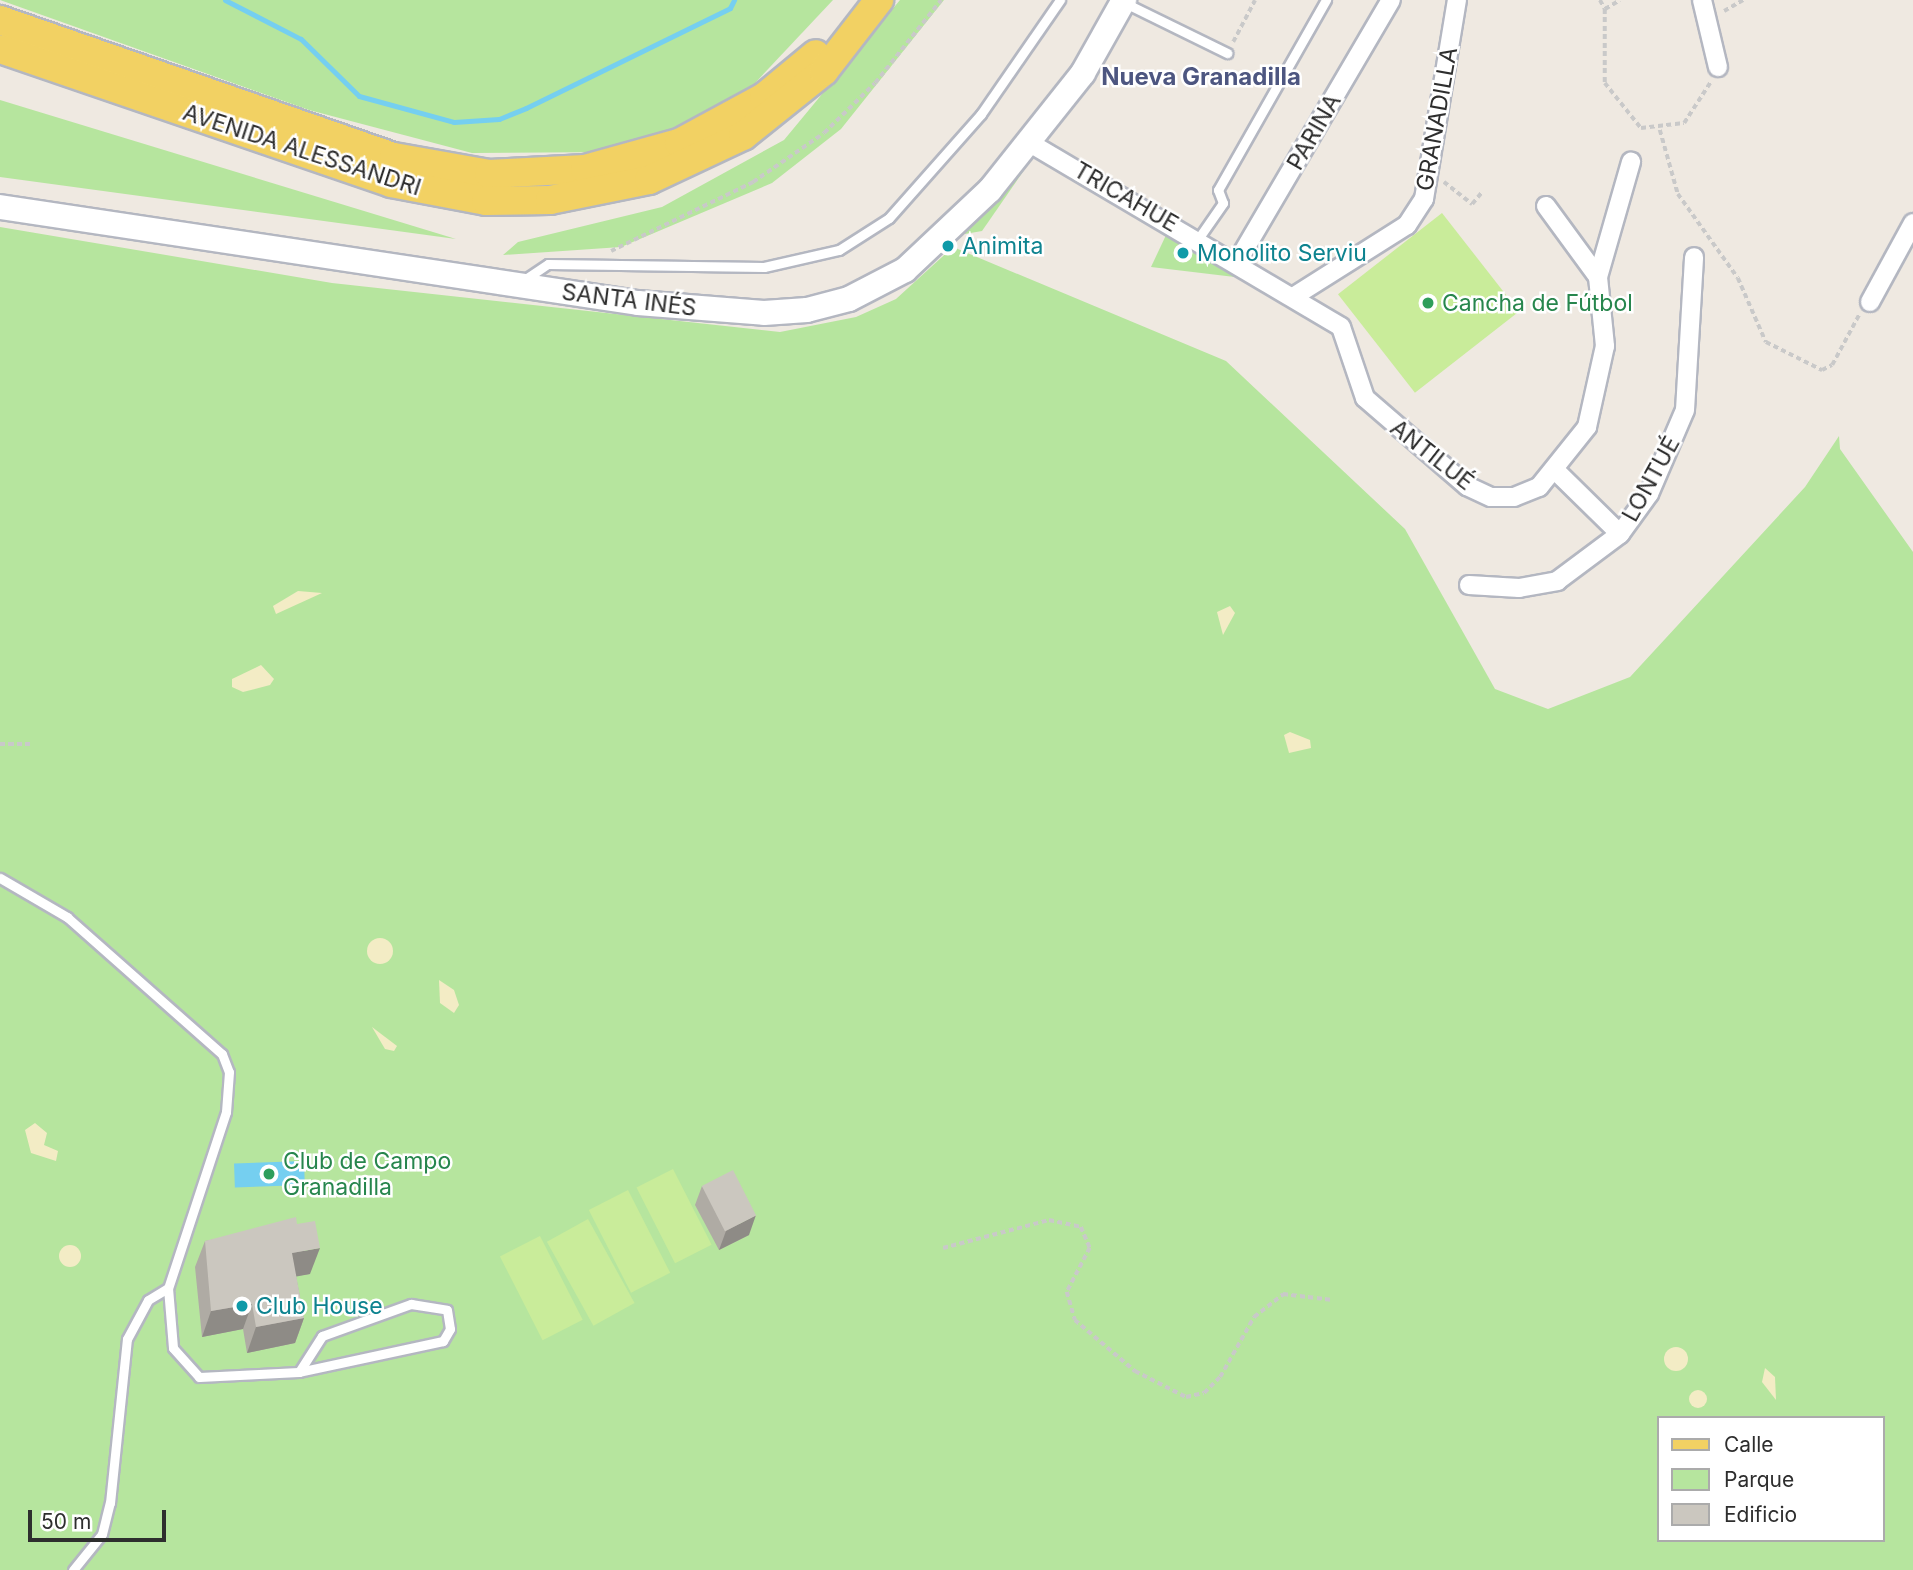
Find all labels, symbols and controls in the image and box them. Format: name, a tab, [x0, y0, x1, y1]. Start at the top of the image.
street label: GRANADILLA	[1411, 45, 1463, 193]
district label: Nueva Granadilla	[1101, 63, 1301, 91]
street label: PARINA	[1281, 89, 1347, 175]
street label: AVENIDA ALESSANDRI	[180, 98, 424, 202]
street label: TRICAHUE	[1069, 156, 1183, 238]
place label: Animita	[962, 232, 1043, 260]
marker: Animita	[940, 238, 956, 254]
place label: Monolito Serviu	[1197, 239, 1367, 267]
marker: Monolito Serviu	[1175, 245, 1191, 261]
street label: SANTA INÉS	[560, 278, 698, 322]
place label: Cancha de Fútbol	[1442, 289, 1633, 317]
marker: Cancha de Fútbol	[1420, 295, 1436, 311]
street label: ANTILUÉ	[1385, 414, 1479, 496]
street label: LONTUÉ	[1616, 432, 1686, 526]
place label: Club de Campo Granadilla	[283, 1147, 451, 1201]
marker: Club de Campo Granadilla	[261, 1166, 277, 1182]
place label: Club House	[256, 1292, 383, 1320]
marker: Club House	[234, 1298, 250, 1314]
legend	[1658, 1416, 1885, 1542]
text: Calle	[1724, 1432, 1774, 1457]
text: Parque	[1724, 1467, 1794, 1492]
scale bar	[32, 1496, 170, 1540]
text: Edificio	[1724, 1502, 1797, 1527]
text: 50 m	[41, 1509, 91, 1534]

